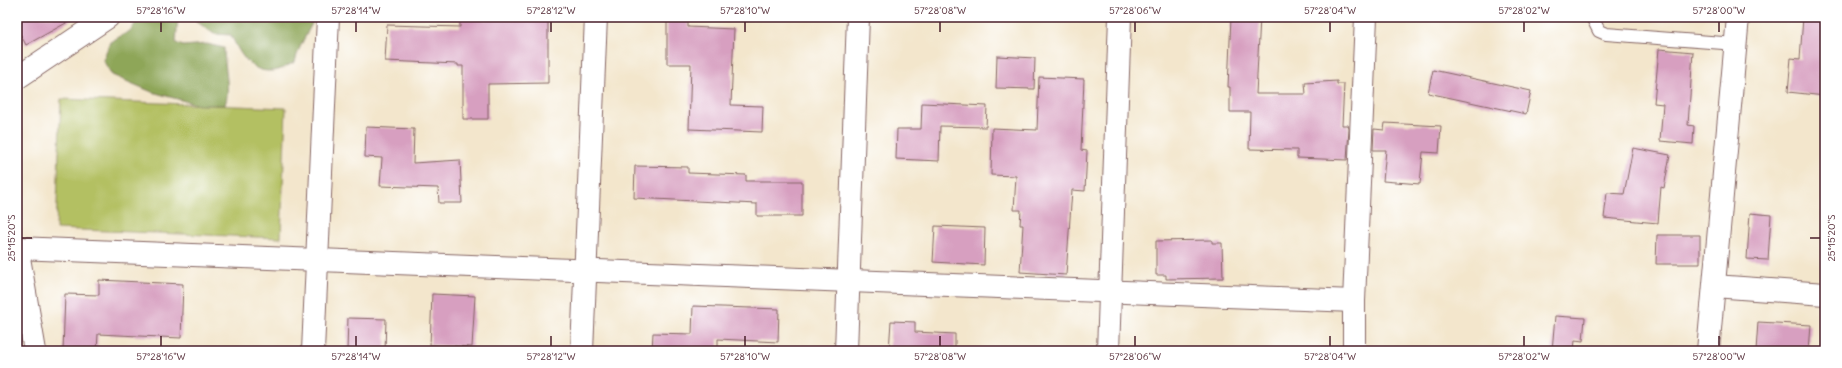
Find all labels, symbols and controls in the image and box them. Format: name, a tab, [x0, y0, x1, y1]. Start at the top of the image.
text: 57°28'16"W	[136, 4, 186, 17]
text: 57°28'14"W	[331, 4, 381, 17]
text: 57°28'12"W	[526, 4, 576, 17]
text: 57°28'10"W	[720, 4, 770, 17]
text: 57°28'08"W	[914, 4, 966, 17]
text: 57°28'06"W	[1109, 4, 1161, 17]
text: 57°28'04"W	[1304, 4, 1356, 17]
text: 57°28'02"W	[1498, 4, 1550, 17]
text: 57°28'00"W	[1693, 4, 1745, 17]
text: 25°15'20"S	[5, 214, 18, 262]
text: 25°15'20"S	[1825, 214, 1838, 262]
text: 57°28'16"W	[136, 350, 186, 363]
text: 57°28'14"W	[331, 350, 381, 363]
text: 57°28'12"W	[526, 350, 576, 363]
text: 57°28'10"W	[720, 350, 770, 363]
text: 57°28'08"W	[914, 350, 966, 363]
text: 57°28'06"W	[1109, 350, 1161, 363]
text: 57°28'04"W	[1304, 350, 1356, 363]
text: 57°28'02"W	[1498, 350, 1550, 363]
text: 57°28'00"W	[1693, 350, 1745, 363]

